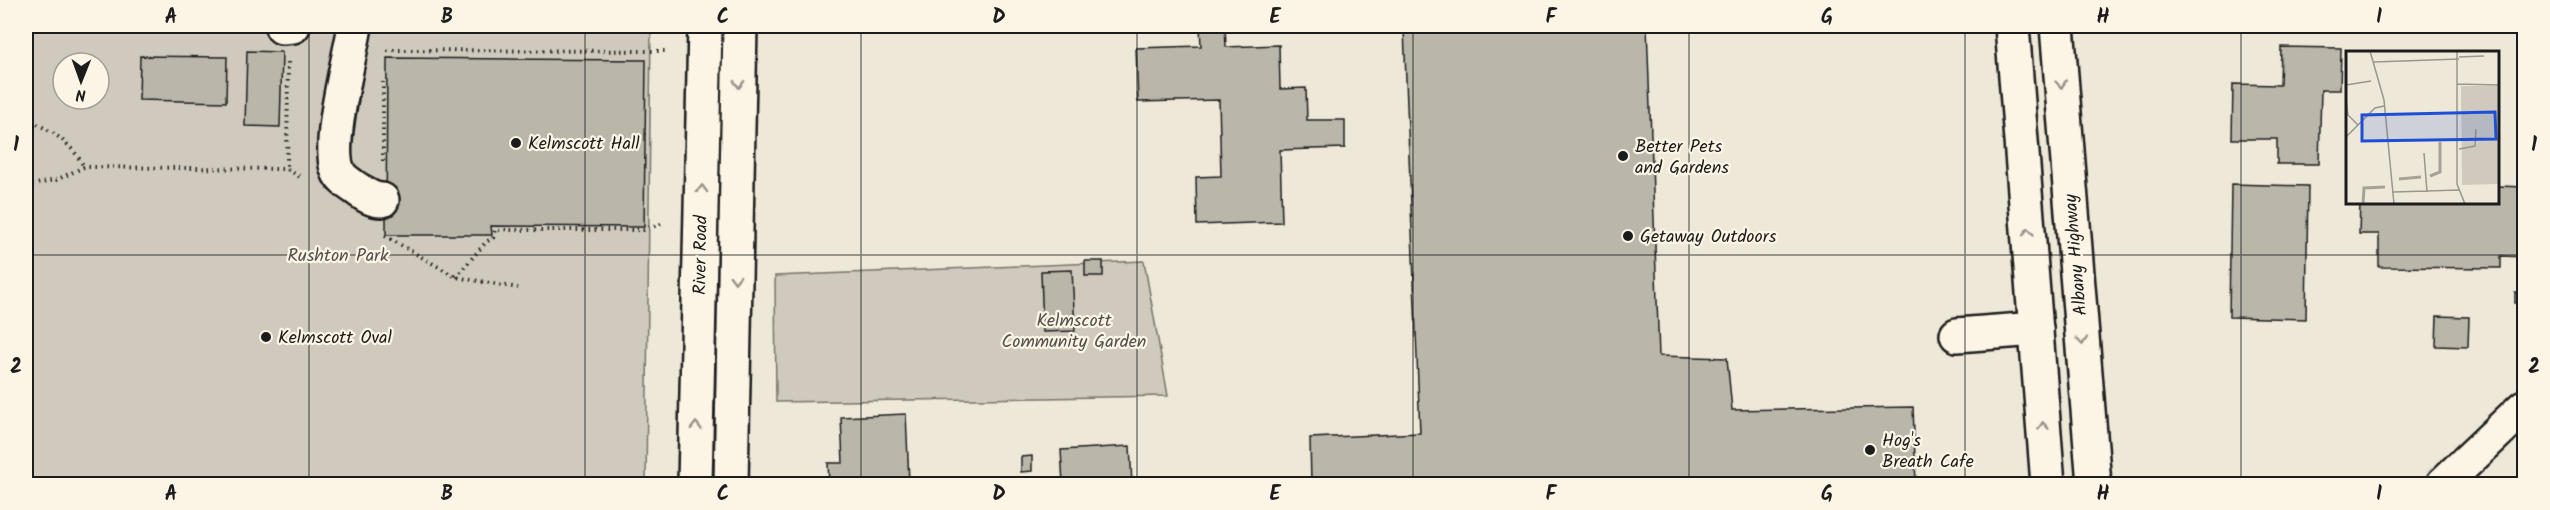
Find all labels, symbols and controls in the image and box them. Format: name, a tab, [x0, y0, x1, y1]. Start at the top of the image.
text: A	[165, 2, 177, 34]
text: B	[441, 2, 453, 34]
text: C	[717, 2, 729, 34]
text: D	[992, 2, 1006, 34]
text: E	[1269, 2, 1281, 34]
text: F	[1546, 2, 1558, 34]
text: G	[1821, 2, 1833, 34]
text: H	[2096, 2, 2110, 34]
text: I	[2376, 2, 2382, 34]
north arrow	[51, 51, 111, 111]
inset map	[2346, 51, 2499, 204]
one-way arrow	[733, 79, 745, 88]
one-way arrow	[2054, 79, 2067, 88]
text: N	[75, 82, 86, 107]
text: 1	[13, 130, 19, 162]
place label: Kelmscott Hall	[528, 130, 640, 159]
text: 1	[2531, 130, 2537, 162]
place label: Better Pets and Gardens	[1635, 133, 1729, 183]
marker: Kelmscott Hall	[509, 136, 523, 150]
marker: Better Pets and Gardens	[1616, 149, 1630, 163]
one-way arrow	[695, 185, 708, 194]
street label: Albany Highway	[2057, 192, 2096, 317]
street label: River Road	[686, 214, 717, 295]
place label: Getaway Outdoors	[1640, 223, 1777, 252]
one-way arrow	[2022, 227, 2035, 236]
marker: Getaway Outdoors	[1621, 229, 1635, 243]
park label: Rushton Park	[287, 242, 389, 271]
one-way arrow	[729, 274, 742, 283]
park label: Kelmscott Community Garden	[1002, 307, 1146, 357]
place label: Kelmscott Oval	[278, 324, 393, 353]
marker: Kelmscott Oval	[259, 330, 273, 344]
one-way arrow	[2075, 336, 2088, 346]
text: 2	[10, 352, 22, 384]
text: 2	[2528, 352, 2540, 384]
one-way arrow	[690, 422, 702, 431]
one-way arrow	[2037, 422, 2050, 431]
place label: Hog's Breath Cafe	[1882, 427, 1974, 477]
marker: Hog's Breath Cafe	[1863, 443, 1877, 457]
text: A	[165, 479, 177, 510]
text: B	[441, 479, 453, 510]
text: C	[717, 479, 729, 510]
text: D	[992, 479, 1006, 510]
text: E	[1269, 479, 1281, 510]
text: F	[1546, 479, 1558, 510]
text: G	[1821, 479, 1833, 510]
text: H	[2096, 479, 2110, 510]
text: I	[2376, 479, 2382, 510]

